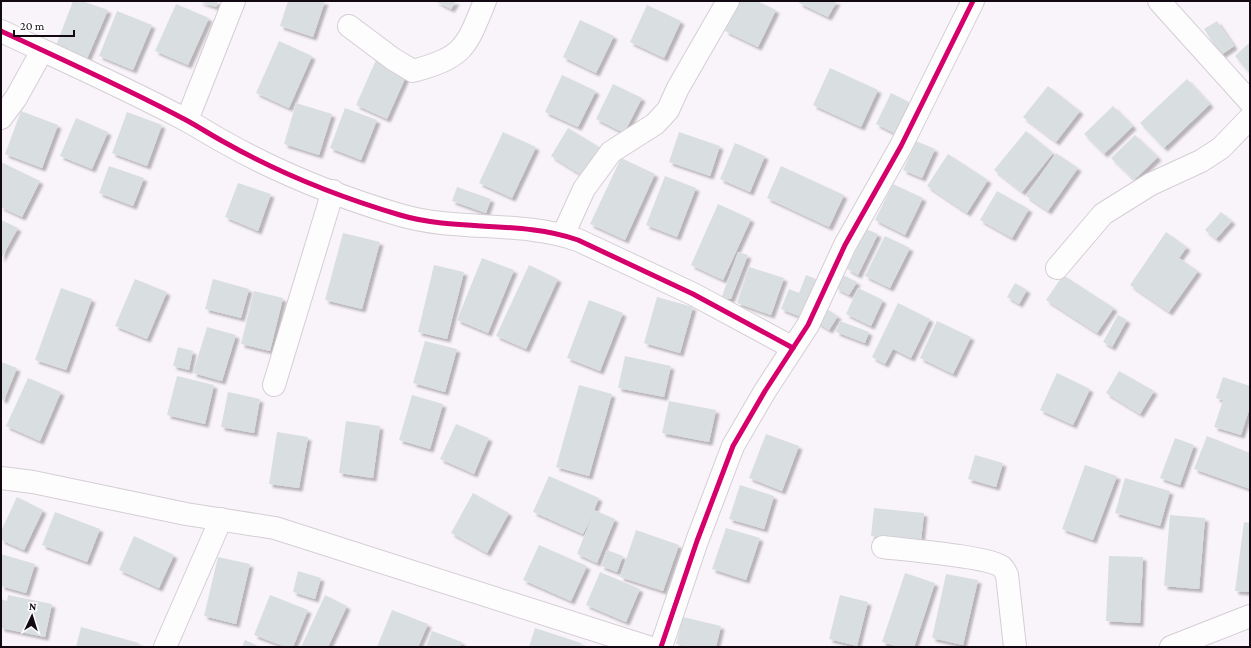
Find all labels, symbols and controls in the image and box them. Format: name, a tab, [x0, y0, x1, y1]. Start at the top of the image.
scale bar	[14, 12, 74, 38]
text: 20 m	[20, 19, 45, 33]
north arrow	[12, 596, 52, 636]
text: N	[29, 600, 37, 612]

